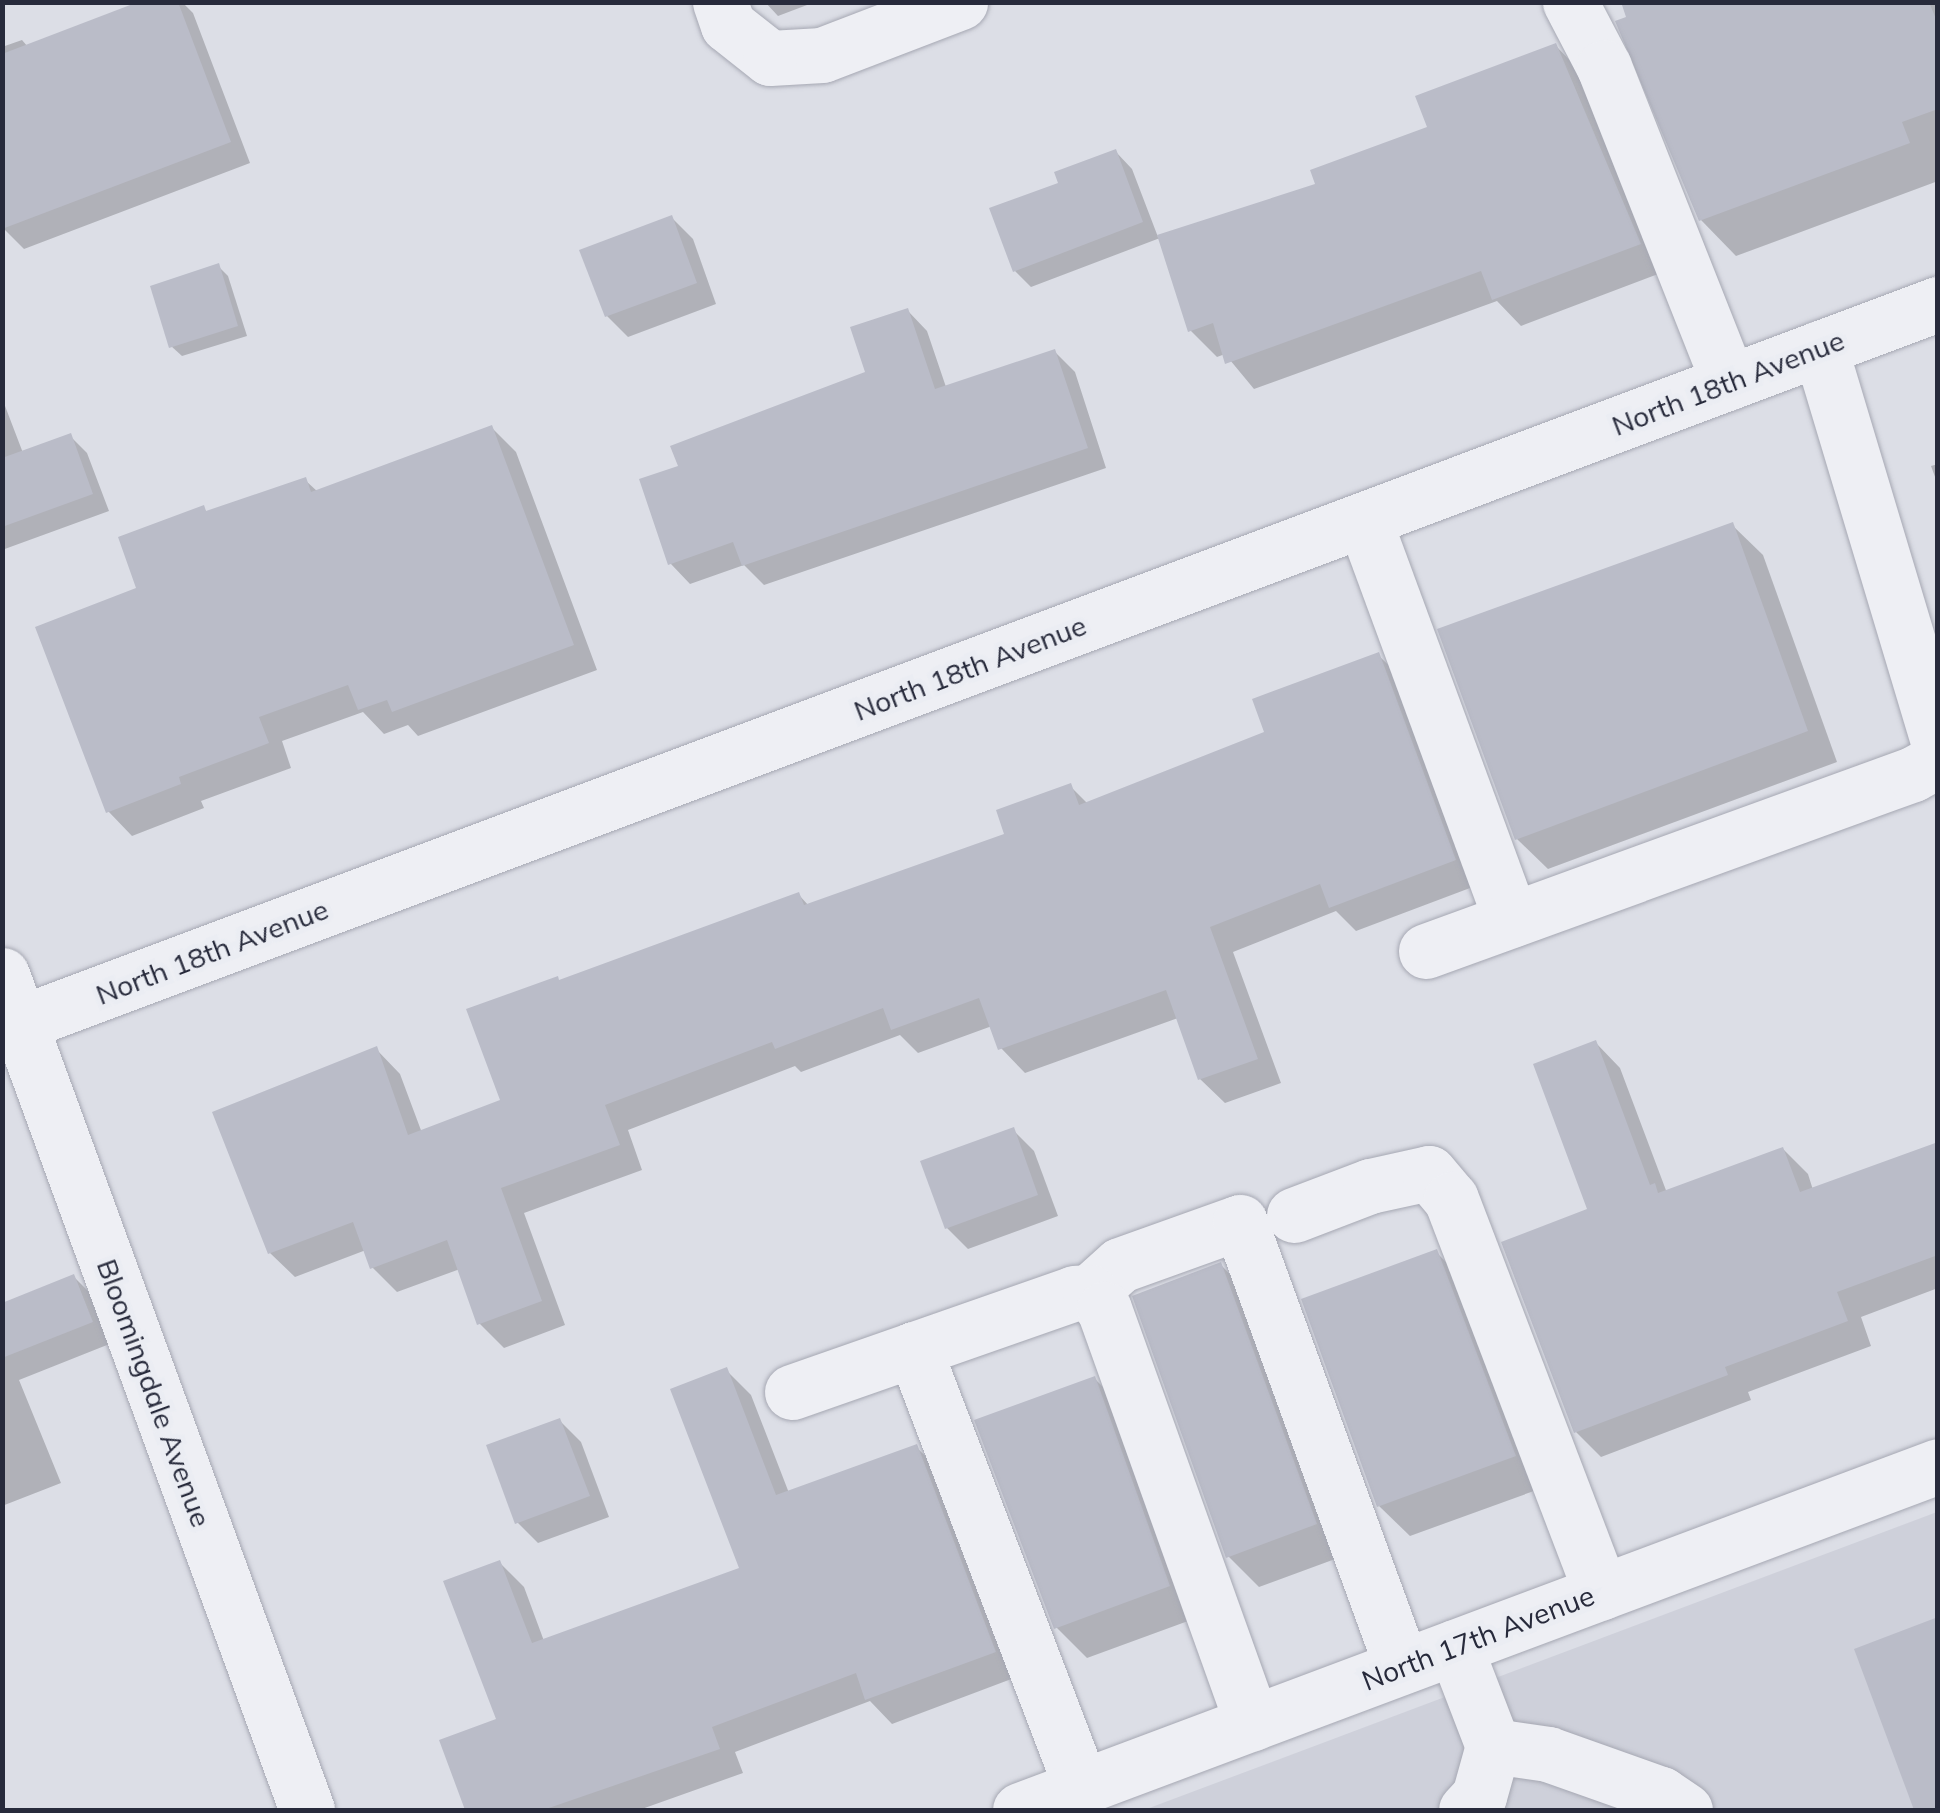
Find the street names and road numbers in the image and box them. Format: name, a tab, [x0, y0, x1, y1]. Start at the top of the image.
street label: North 18th Avenue	[1607, 323, 1849, 443]
street label: North 18th Avenue	[849, 608, 1091, 728]
street label: North 18th Avenue	[91, 892, 333, 1012]
street label: Bloomingdale Avenue	[90, 1254, 218, 1532]
street label: North 17th Avenue	[1357, 1578, 1599, 1698]

